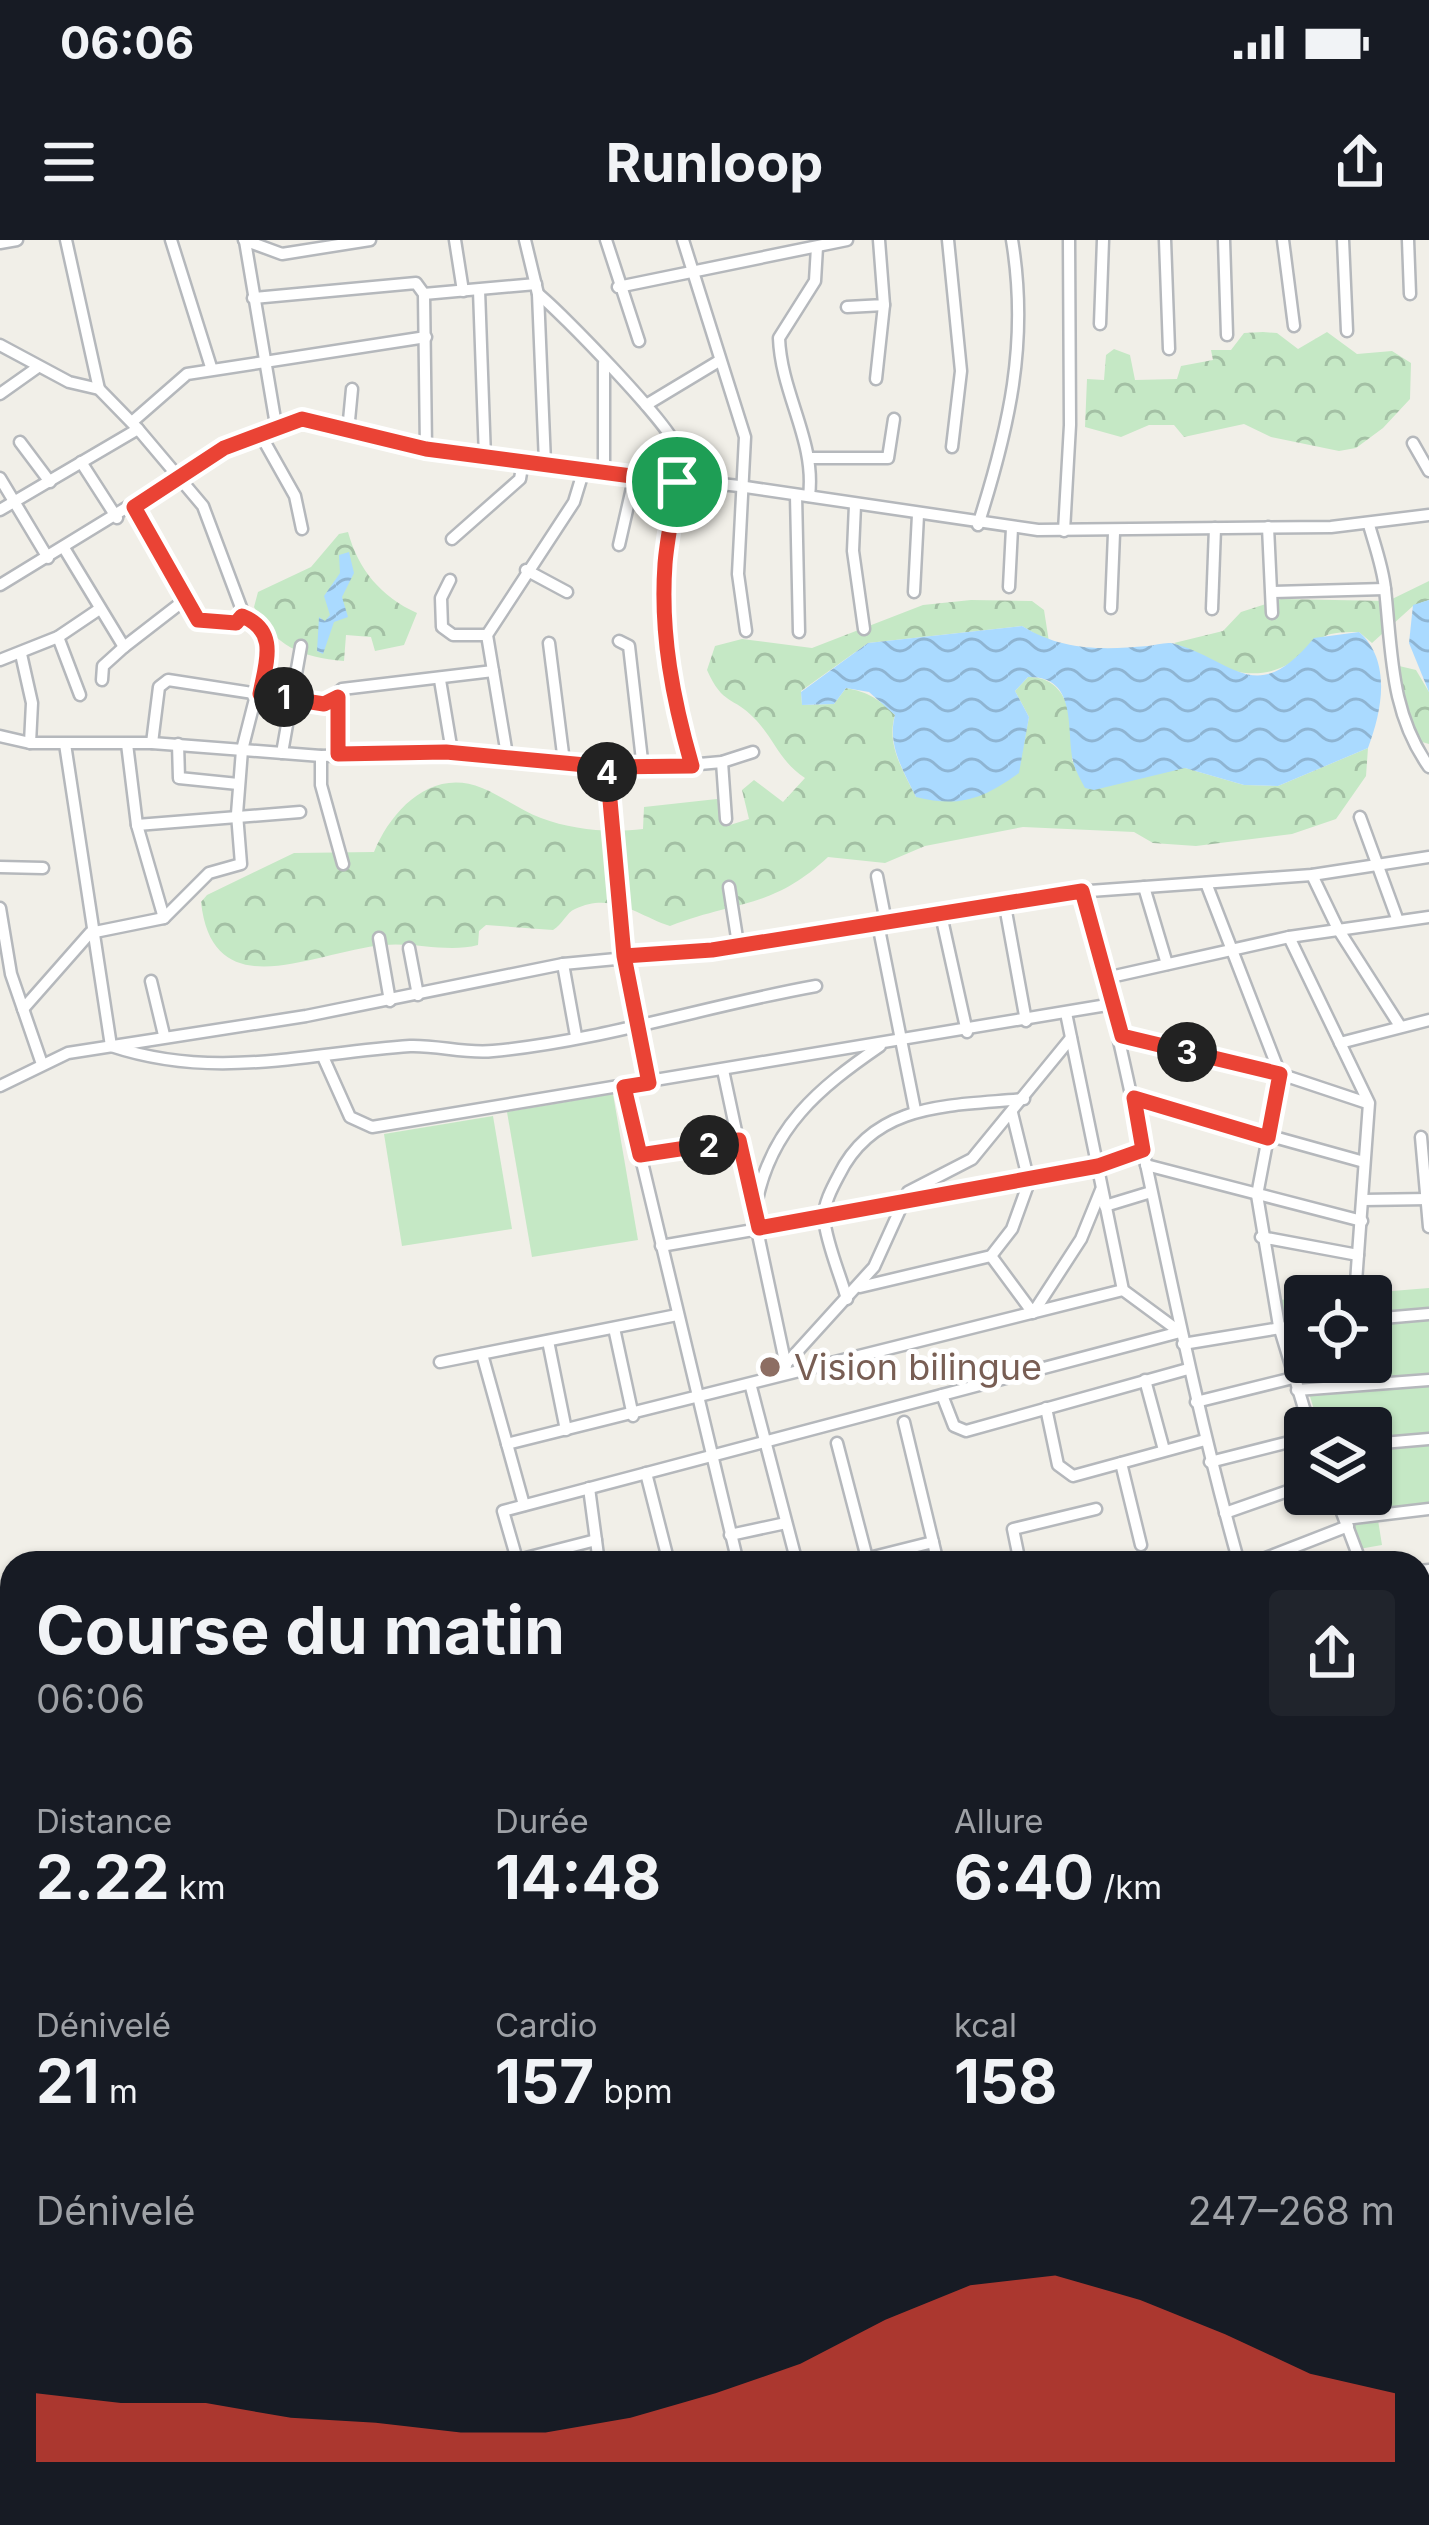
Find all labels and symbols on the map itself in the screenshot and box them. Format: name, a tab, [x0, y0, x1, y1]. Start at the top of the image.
pin	[626, 431, 728, 533]
pin: 1	[254, 667, 314, 727]
pin: 4	[577, 742, 637, 802]
pin: 3	[1157, 1022, 1217, 1082]
pin: 2	[679, 1115, 739, 1175]
place label: Vision bilingue	[794, 1345, 1042, 1389]
marker: Vision bilingue	[757, 1354, 783, 1380]

